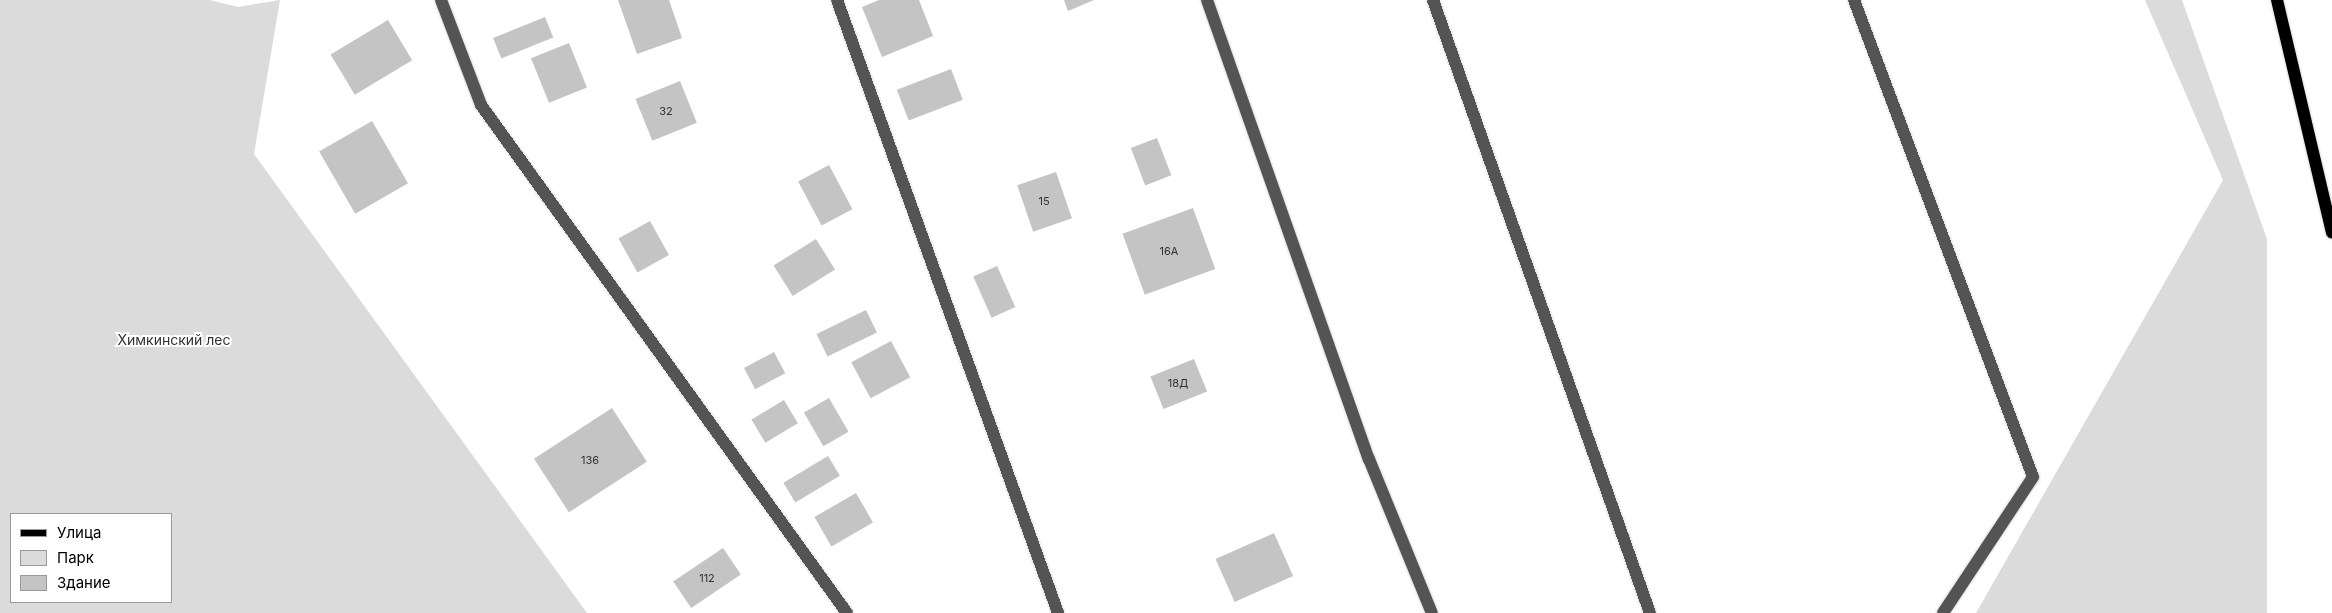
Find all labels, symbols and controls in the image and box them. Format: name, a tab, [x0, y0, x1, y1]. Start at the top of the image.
house number: 32	[659, 104, 673, 118]
house number: 15	[1038, 194, 1050, 208]
house number: 16А	[1160, 244, 1178, 258]
park label: Химкинский лес	[117, 332, 231, 348]
house number: 18Д	[1168, 376, 1188, 390]
house number: 136	[581, 453, 599, 467]
legend	[10, 513, 172, 603]
text: Улица	[57, 523, 101, 542]
text: Парк	[57, 548, 94, 567]
house number: 112	[699, 571, 715, 585]
text: Здание	[57, 573, 111, 592]

